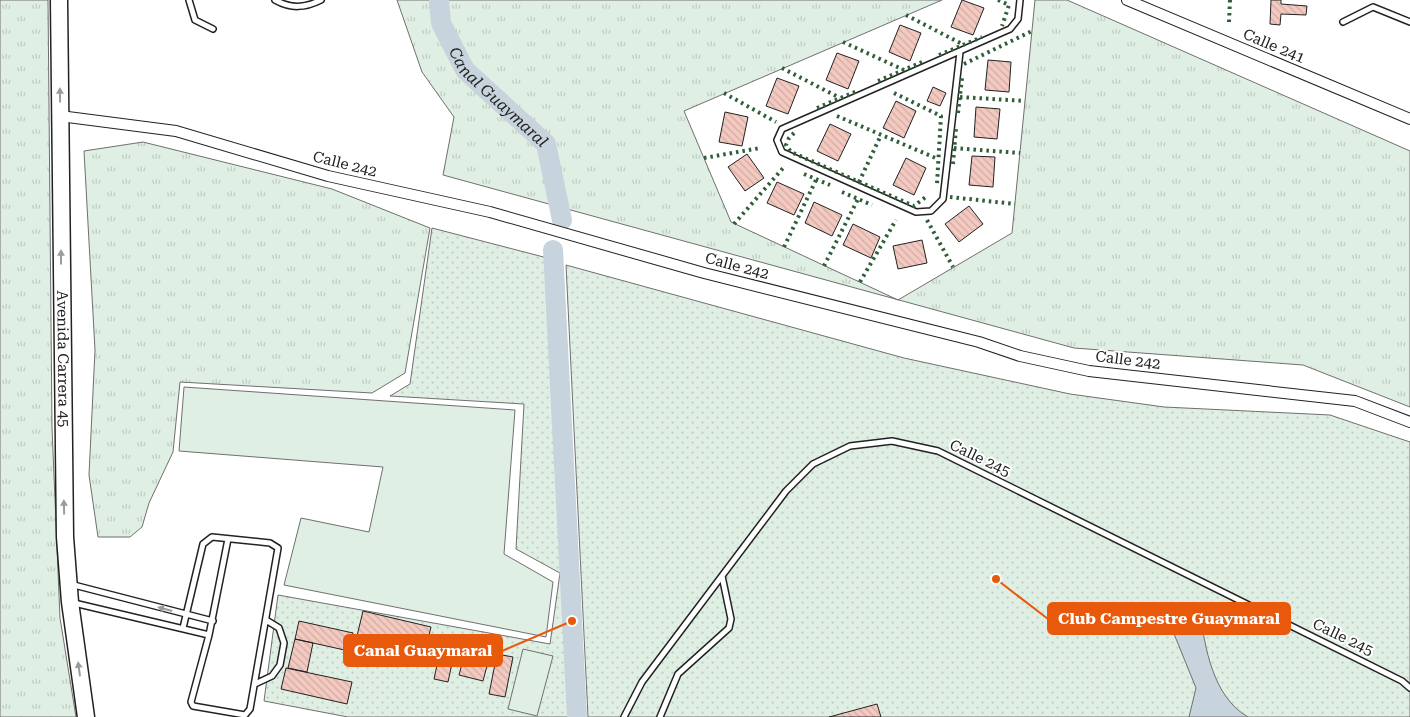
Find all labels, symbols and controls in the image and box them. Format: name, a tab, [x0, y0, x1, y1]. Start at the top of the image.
street label: Calle 241	[1240, 25, 1308, 67]
water label: Canal Guaymaral	[445, 44, 552, 151]
one-way arrow	[56, 86, 64, 102]
street label: Calle 242	[311, 147, 379, 181]
one-way arrow	[57, 249, 65, 265]
street label: Calle 242	[703, 249, 771, 283]
street label: Avenida Carrera 45	[53, 290, 73, 427]
street label: Calle 242	[1094, 347, 1162, 373]
street label: Calle 245	[947, 436, 1013, 480]
one-way arrow	[60, 499, 68, 515]
callout: Club Campestre Guaymaral	[1048, 603, 1290, 634]
one-way arrow	[158, 605, 173, 613]
text: Club Campestre Guaymaral	[1058, 609, 1281, 628]
street label: Calle 245	[1310, 615, 1376, 659]
callout: Canal Guaymaral	[344, 635, 502, 666]
text: Canal Guaymaral	[354, 641, 493, 660]
one-way arrow	[74, 660, 82, 676]

